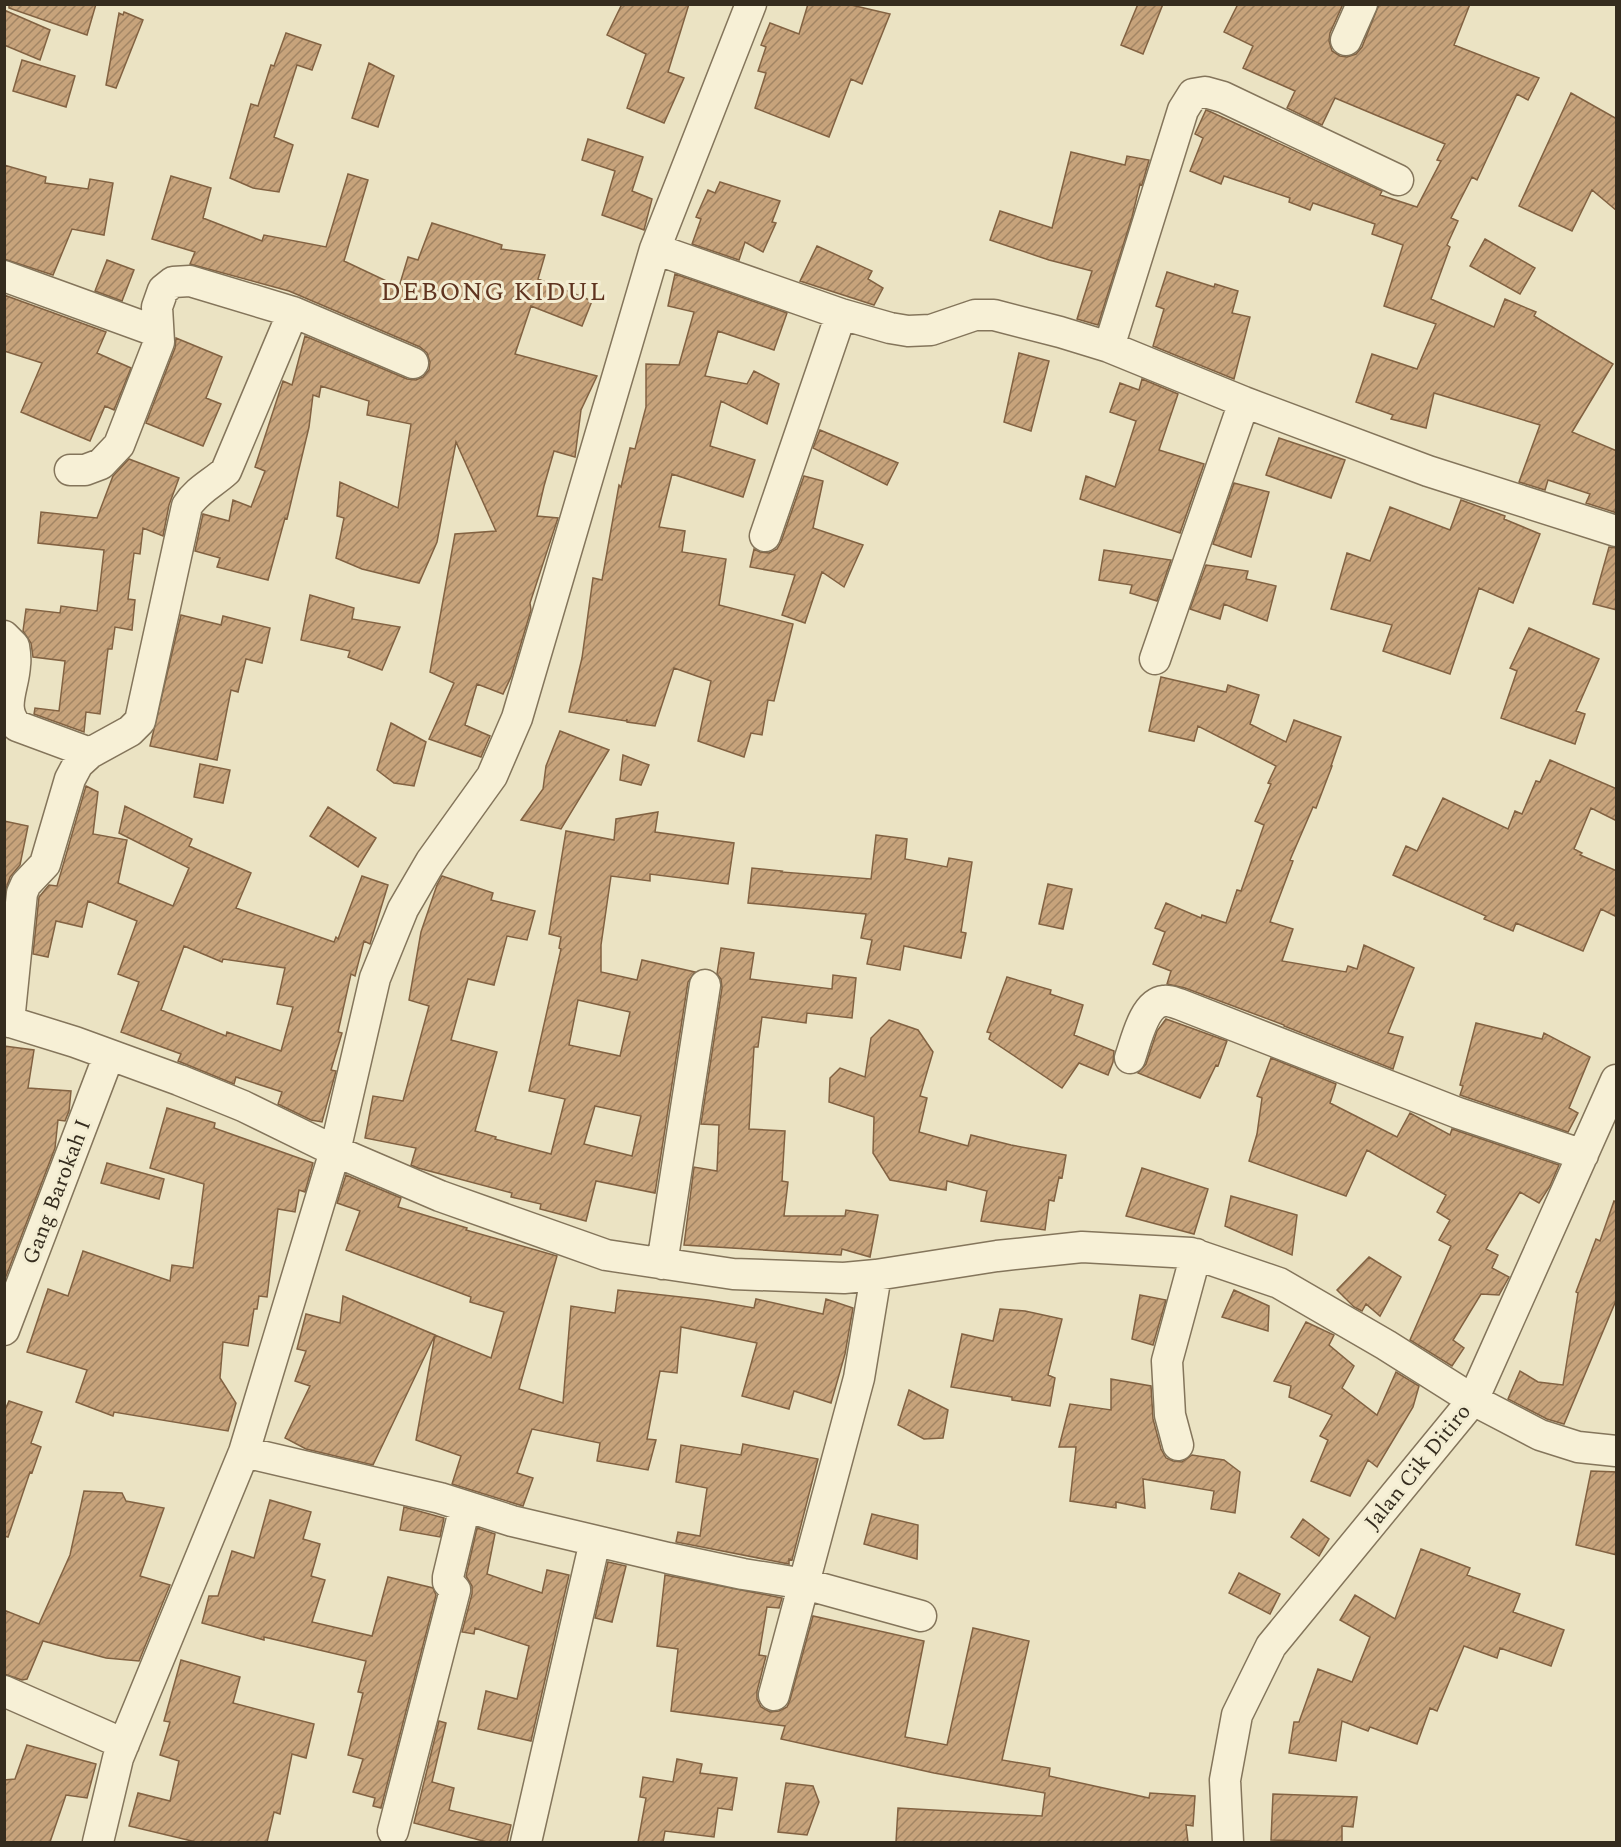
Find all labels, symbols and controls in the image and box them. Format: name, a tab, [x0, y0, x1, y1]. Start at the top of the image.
district label: DEBONG KIDUL	[381, 272, 607, 312]
street label: Gang Barokah I	[14, 1115, 100, 1269]
street label: Jalan Cik Ditiro	[1357, 1397, 1479, 1537]

